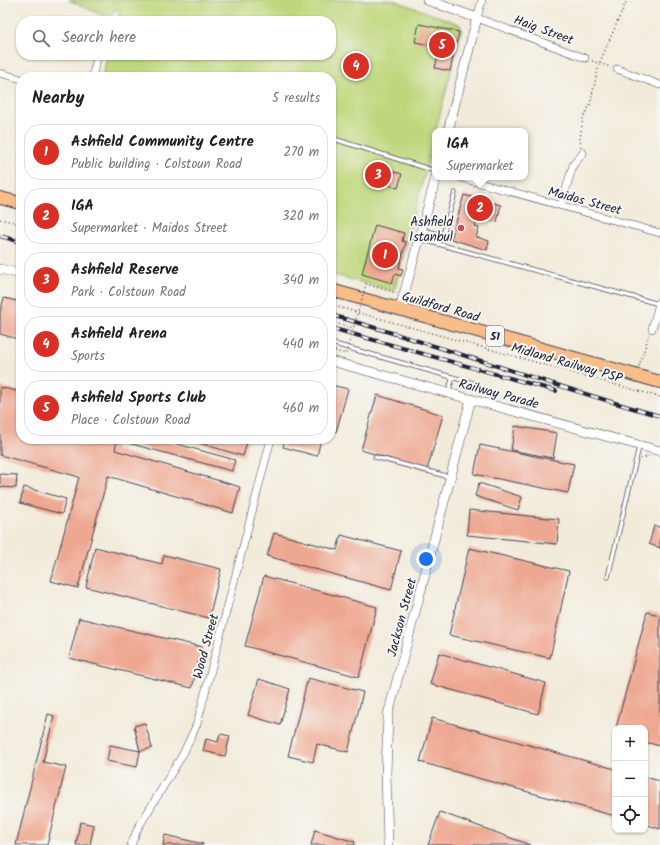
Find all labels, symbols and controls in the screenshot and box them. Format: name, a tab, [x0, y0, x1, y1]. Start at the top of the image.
street label: Haig Street	[511, 10, 577, 51]
search box	[16, 16, 336, 60]
text: Search here	[62, 26, 136, 50]
icon: search	[30, 27, 52, 49]
pin: 5	[429, 30, 455, 60]
pin: 4	[343, 51, 369, 81]
text: Nearby	[32, 85, 84, 112]
text: 5 results	[272, 88, 320, 109]
popup	[432, 128, 528, 180]
text: Ashfield Community Centre	[71, 130, 254, 154]
text: IGA	[446, 132, 469, 156]
text: 1	[44, 142, 48, 163]
text: 270 m	[283, 142, 319, 163]
text: Public building · Colstoun Road	[71, 154, 242, 175]
text: Supermarket	[446, 156, 514, 177]
pin: 3	[365, 160, 391, 190]
street label: Maidos Street	[545, 182, 625, 222]
pin: 2	[467, 193, 493, 223]
text: IGA	[71, 194, 94, 218]
text: 2	[42, 206, 50, 227]
text: 320 m	[282, 206, 319, 227]
place label: Ashfield Istanbul	[409, 212, 454, 248]
text: Supermarket · Maidos Street	[71, 218, 227, 239]
marker: Ashfield Istanbul	[456, 223, 466, 233]
pin: 1	[372, 240, 398, 270]
text: Ashfield Reserve	[71, 258, 179, 282]
text: 3	[42, 270, 50, 291]
text: 340 m	[282, 270, 319, 291]
text: Park · Colstoun Road	[71, 282, 186, 303]
street label: Guildford Road	[399, 286, 482, 329]
text: Ashfield Arena	[71, 322, 167, 346]
road number: 51	[486, 326, 504, 346]
text: 4	[42, 334, 50, 355]
text: 440 m	[283, 334, 319, 355]
street label: Midland Railway PSP	[508, 338, 626, 390]
text: Sports	[71, 346, 105, 367]
street label: Railway Parade	[456, 374, 541, 415]
text: Ashfield Sports Club	[71, 386, 206, 410]
text: 5	[43, 398, 49, 419]
text: 460 m	[283, 398, 319, 419]
text: Place · Colstoun Road	[71, 410, 190, 431]
your location	[416, 549, 436, 569]
street label: Jackson Street	[382, 575, 423, 659]
street label: Wood Street	[188, 611, 225, 681]
map controls	[612, 725, 648, 833]
button: +	[612, 725, 648, 761]
button: −	[612, 761, 648, 797]
button: locate	[612, 797, 648, 833]

